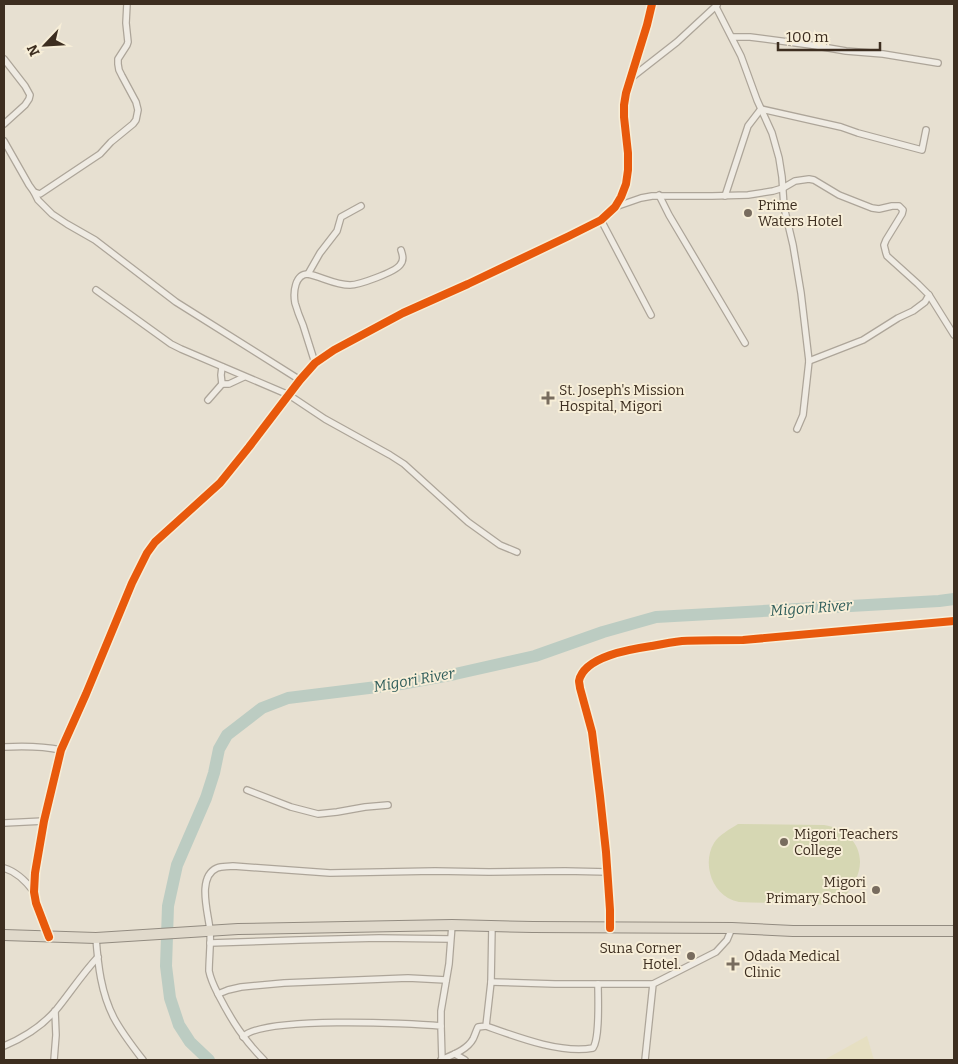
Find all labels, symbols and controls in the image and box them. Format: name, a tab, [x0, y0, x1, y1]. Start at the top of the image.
north arrow	[20, 20, 70, 70]
scale bar	[778, 20, 880, 52]
text: 100 m	[786, 28, 829, 46]
text: N	[24, 42, 44, 59]
place label: Prime Waters Hotel	[758, 197, 842, 230]
marker: Prime Waters Hotel	[742, 207, 754, 219]
place label: St. Joseph's Mission Hospital, Migori	[559, 382, 685, 415]
marker: St. Joseph's Mission Hospital, Migori	[541, 391, 555, 405]
water label: Migori River	[770, 596, 853, 620]
water label: Migori River	[372, 664, 457, 696]
place label: Migori Teachers College	[794, 826, 898, 859]
marker: Migori Teachers College	[778, 836, 790, 848]
place label: Migori Primary School	[766, 874, 866, 907]
marker: Migori Primary School	[870, 884, 882, 896]
place label: Suna Corner Hotel.	[599, 940, 681, 973]
place label: Odada Medical Clinic	[744, 948, 840, 981]
marker: Suna Corner Hotel.	[685, 950, 697, 962]
marker: Odada Medical Clinic	[726, 957, 740, 971]

